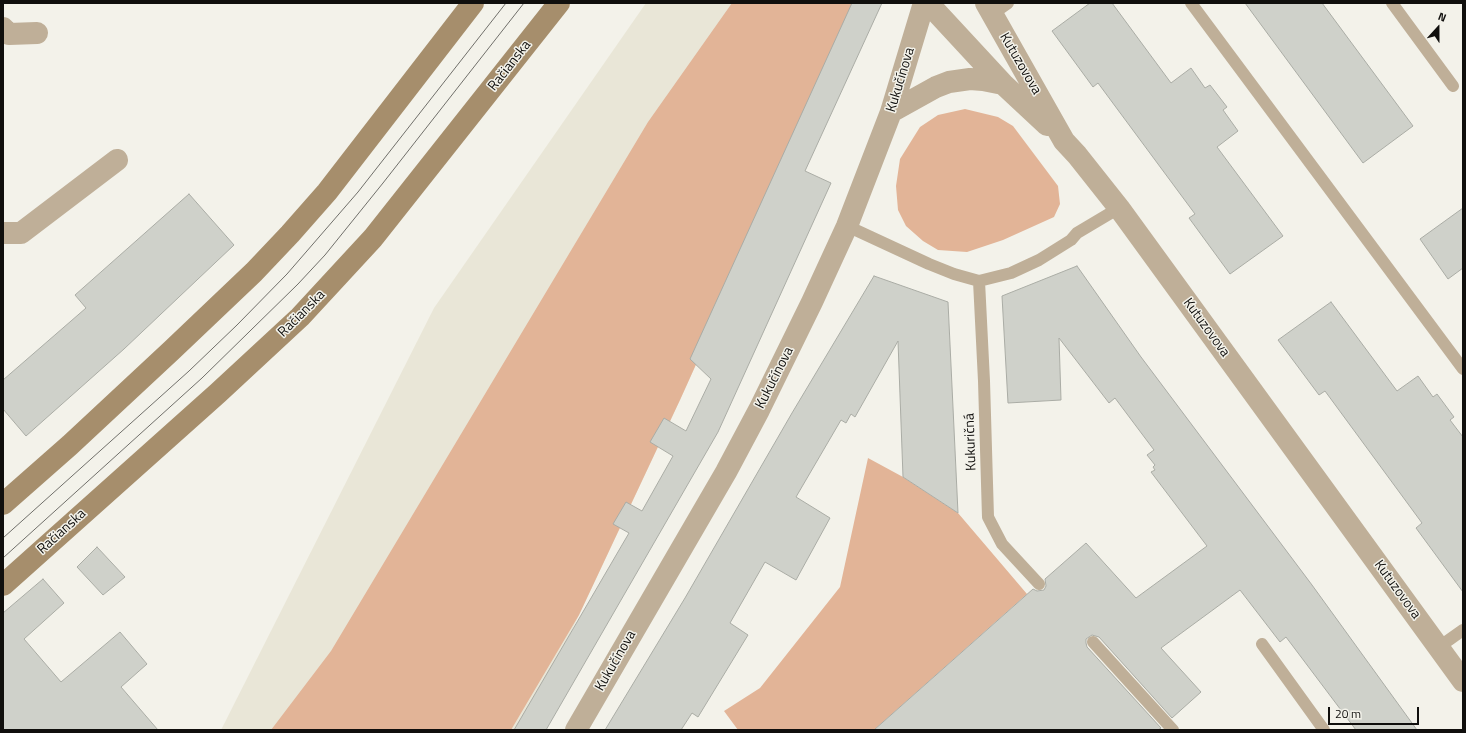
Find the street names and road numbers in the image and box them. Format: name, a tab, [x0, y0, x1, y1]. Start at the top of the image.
street label: Kutuzovova	[996, 30, 1044, 98]
street label: Račianska	[485, 37, 535, 95]
street label: Kukučínova	[883, 46, 919, 114]
street label: Račianska	[275, 287, 329, 341]
street label: Kutuzovova	[1179, 295, 1233, 361]
street label: Kukučínova	[752, 344, 798, 412]
street label: Kukuričná	[962, 413, 980, 471]
street label: Račianska	[34, 506, 90, 558]
street label: Kutuzovova	[1370, 557, 1424, 623]
street label: Kukučínova	[592, 628, 640, 694]

